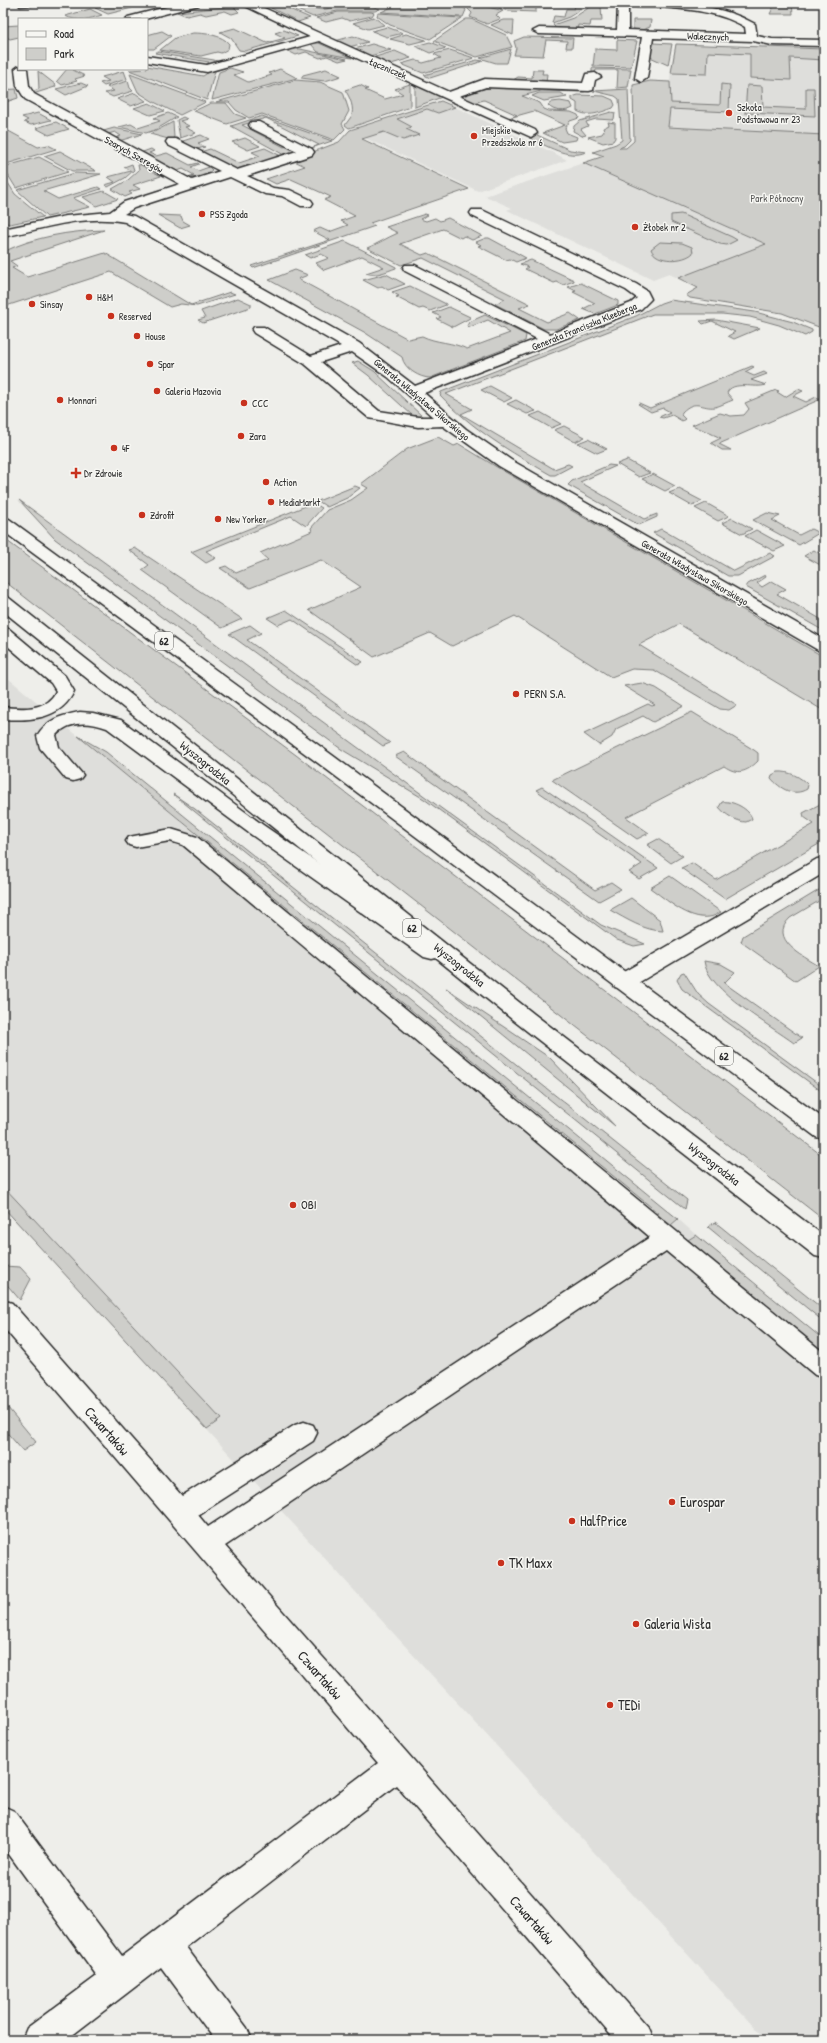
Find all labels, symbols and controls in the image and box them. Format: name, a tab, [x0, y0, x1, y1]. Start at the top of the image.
legend	[18, 18, 148, 70]
text: Road	[54, 25, 74, 42]
street label: Walecznych	[687, 29, 729, 44]
text: Park	[54, 45, 74, 62]
street label: Łączniczek	[367, 55, 409, 82]
place label: Szkoła Podstawowa nr 23	[737, 101, 801, 126]
marker: Szkoła Podstawowa nr 23	[724, 108, 734, 118]
place label: Miejskie Przedszkole nr 6	[482, 124, 543, 149]
marker: Miejskie Przedszkole nr 6	[469, 131, 479, 141]
street label: Szarych Szeregów	[102, 133, 166, 176]
park label: Park Północny	[751, 192, 803, 205]
place label: PSS Zgoda	[210, 208, 248, 221]
marker: PSS Zgoda	[197, 209, 207, 219]
place label: Żłobek nr 2	[643, 221, 686, 234]
marker: Żłobek nr 2	[630, 222, 640, 232]
place label: H&M	[97, 291, 113, 304]
marker: H&M	[84, 292, 94, 302]
place label: Sinsay	[40, 298, 63, 311]
marker: Sinsay	[27, 299, 37, 309]
street label: Generała Franciszka Kleeberga	[530, 299, 639, 353]
place label: Reserved	[119, 310, 151, 323]
marker: Reserved	[106, 311, 116, 321]
place label: House	[145, 330, 166, 343]
marker: House	[132, 331, 142, 341]
street label: Generała Władysława Sikorskiego	[371, 355, 472, 443]
place label: Spar	[158, 358, 175, 371]
marker: Spar	[145, 359, 155, 369]
place label: Galeria Mazovia	[165, 385, 221, 398]
marker: Galeria Mazovia	[152, 386, 162, 396]
place label: Monnari	[68, 394, 97, 407]
marker: Monnari	[55, 395, 65, 405]
place label: CCC	[252, 397, 269, 410]
marker: CCC	[239, 398, 249, 408]
place label: Zara	[249, 430, 266, 443]
marker: Zara	[236, 431, 246, 441]
place label: 4F	[122, 442, 130, 455]
marker: 4F	[109, 443, 119, 453]
place label: Dr Zdrowie	[84, 467, 123, 480]
marker: Dr Zdrowie	[71, 468, 81, 478]
place label: Action	[274, 476, 297, 489]
marker: Action	[261, 477, 271, 487]
place label: MediaMarkt	[279, 496, 321, 509]
marker: MediaMarkt	[266, 497, 276, 507]
place label: Zdrofit	[150, 509, 175, 522]
marker: Zdrofit	[137, 510, 147, 520]
place label: New Yorker	[226, 513, 267, 526]
marker: New Yorker	[213, 514, 223, 524]
street label: Generała Władysława Sikorskiego	[639, 537, 750, 608]
road number: 62	[155, 632, 173, 650]
place label: PERN S.A.	[524, 685, 566, 702]
marker: PERN S.A.	[511, 689, 521, 699]
street label: Wyszogrodzka	[176, 737, 235, 789]
road number: 62	[403, 919, 421, 937]
street label: Wyszogrodzka	[430, 939, 489, 991]
road number: 62	[715, 1047, 733, 1065]
street label: Wyszogrodzka	[685, 1138, 744, 1189]
place label: OBI	[301, 1196, 317, 1213]
marker: OBI	[288, 1200, 298, 1210]
street label: Czwartaków	[81, 1402, 134, 1460]
place label: Eurospar	[680, 1492, 726, 1512]
marker: Eurospar	[667, 1497, 677, 1507]
place label: HalfPrice	[580, 1511, 627, 1530]
marker: HalfPrice	[567, 1516, 577, 1526]
place label: TK Maxx	[509, 1553, 552, 1572]
marker: TK Maxx	[496, 1558, 506, 1568]
place label: Galeria Wisła	[644, 1614, 711, 1633]
marker: Galeria Wisła	[631, 1619, 641, 1629]
street label: Czwartaków	[294, 1646, 347, 1704]
place label: TEDi	[618, 1695, 641, 1714]
marker: TEDi	[605, 1700, 615, 1710]
street label: Czwartaków	[506, 1891, 559, 1949]

